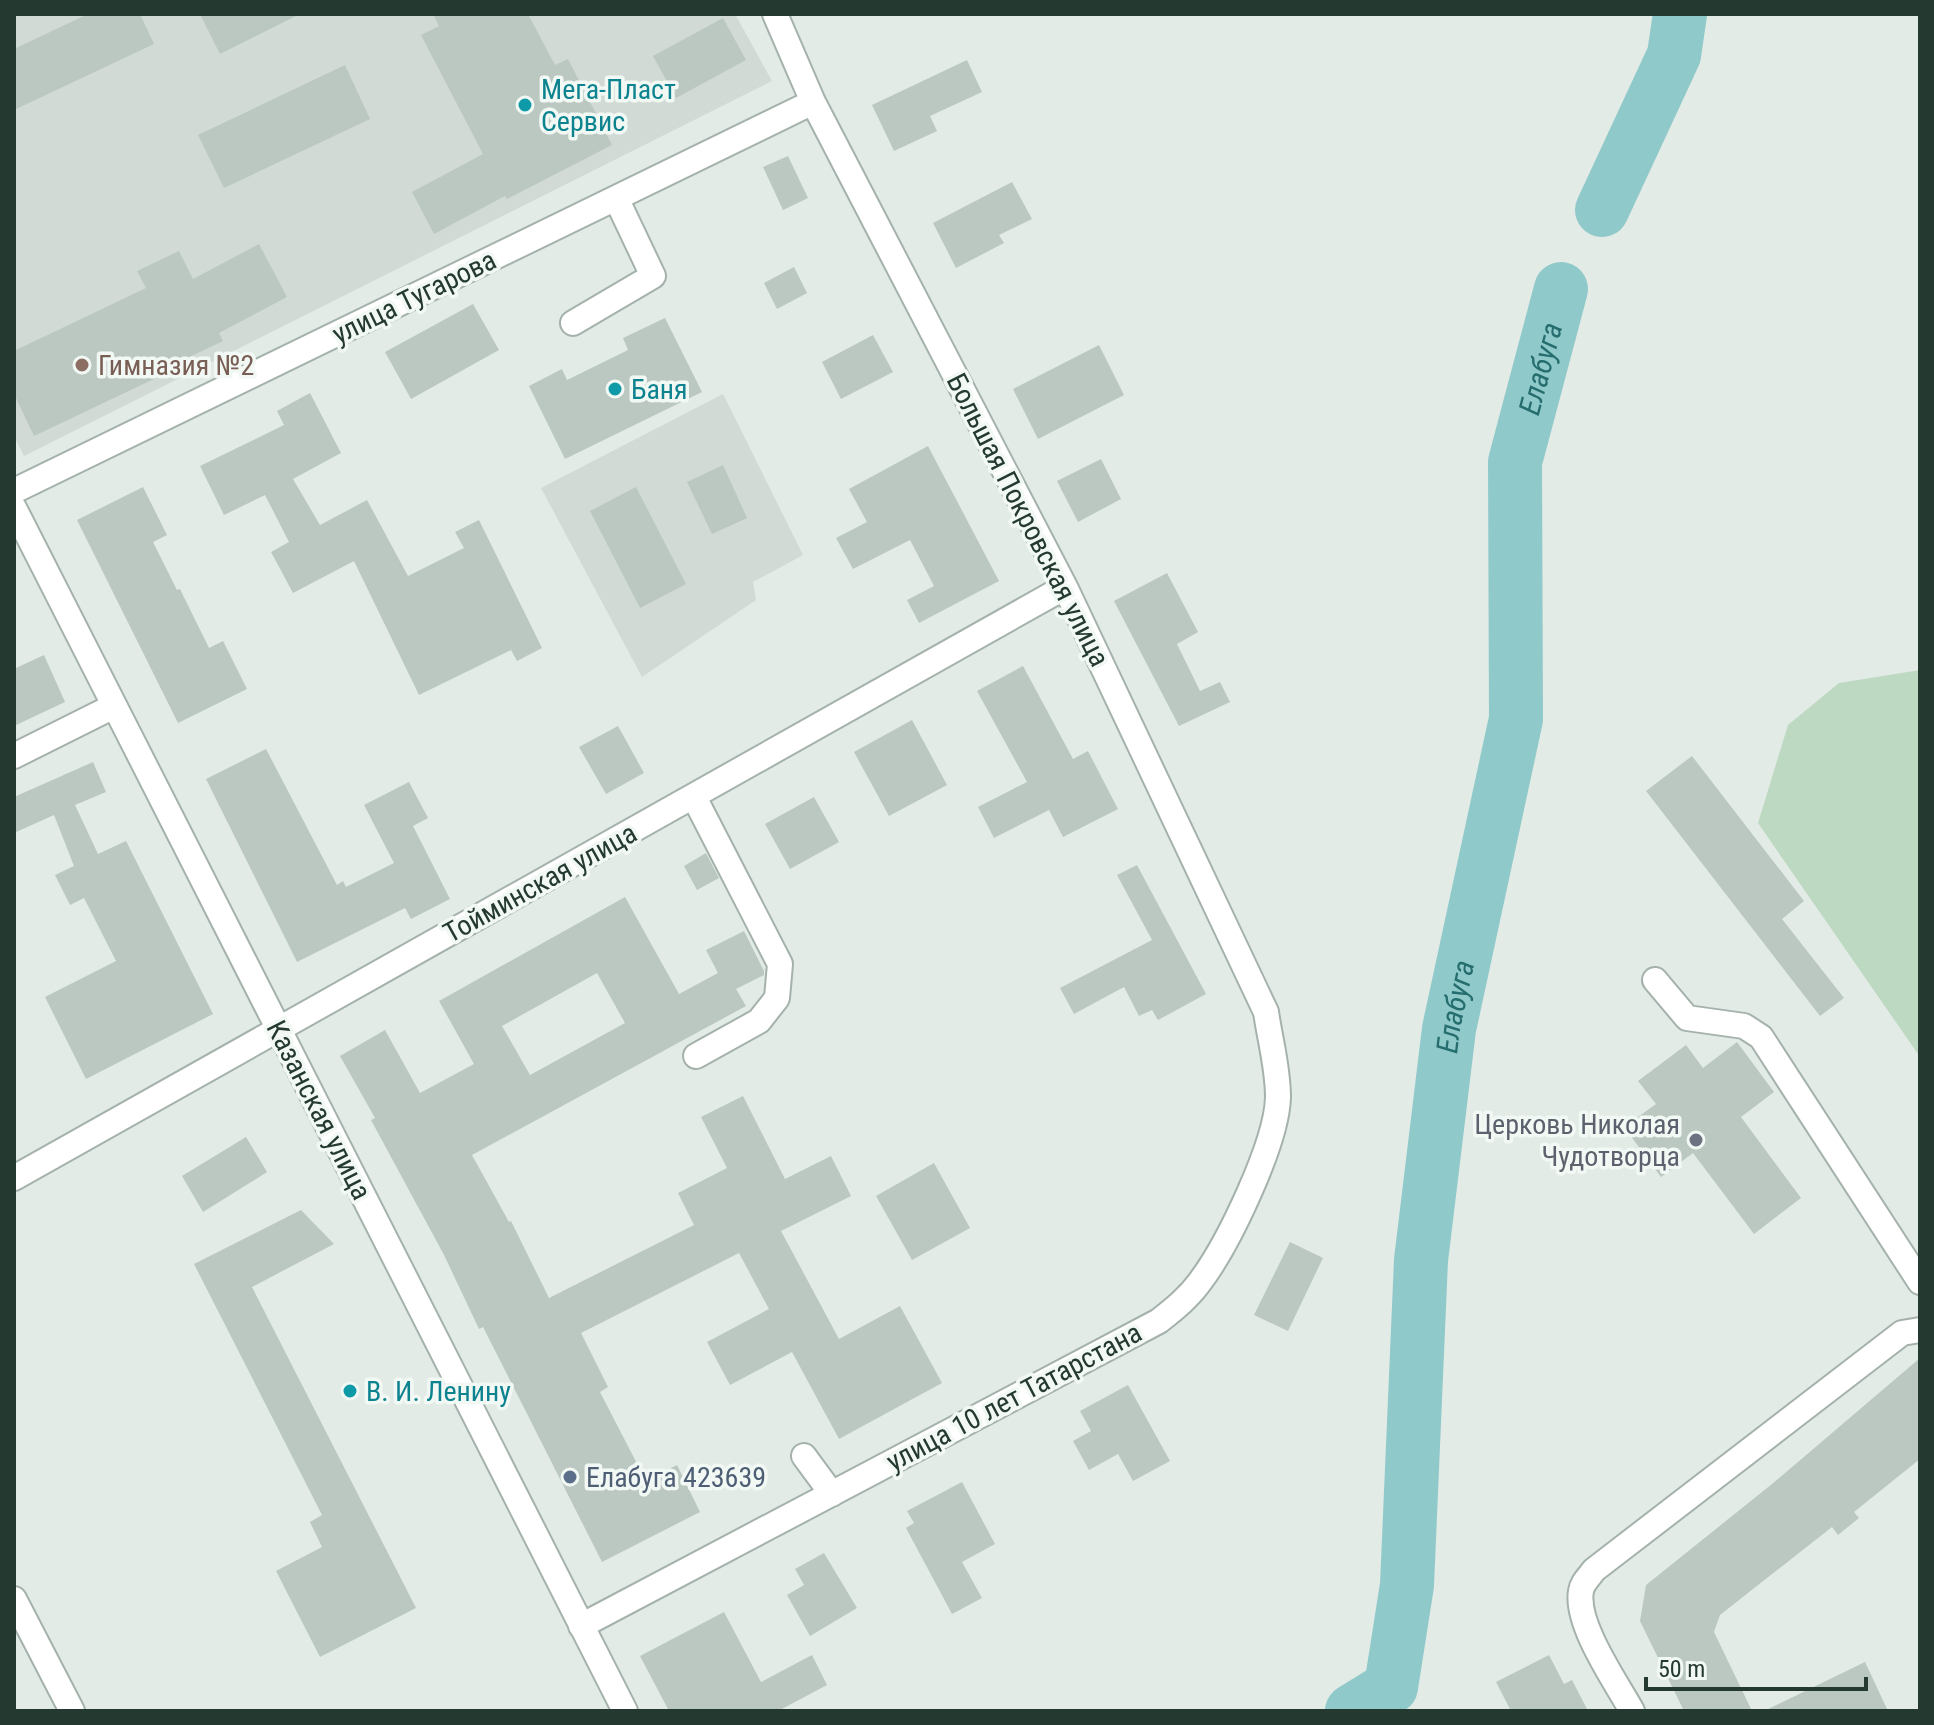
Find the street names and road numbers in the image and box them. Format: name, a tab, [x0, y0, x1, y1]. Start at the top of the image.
street label: улица Тугарова	[327, 243, 501, 351]
street label: Большая Покровская улица	[940, 368, 1116, 672]
street label: Тойминская улица	[438, 816, 642, 950]
street label: Казанская улица	[260, 1015, 378, 1205]
street label: улица 10 лет Татарстана	[881, 1316, 1147, 1478]

